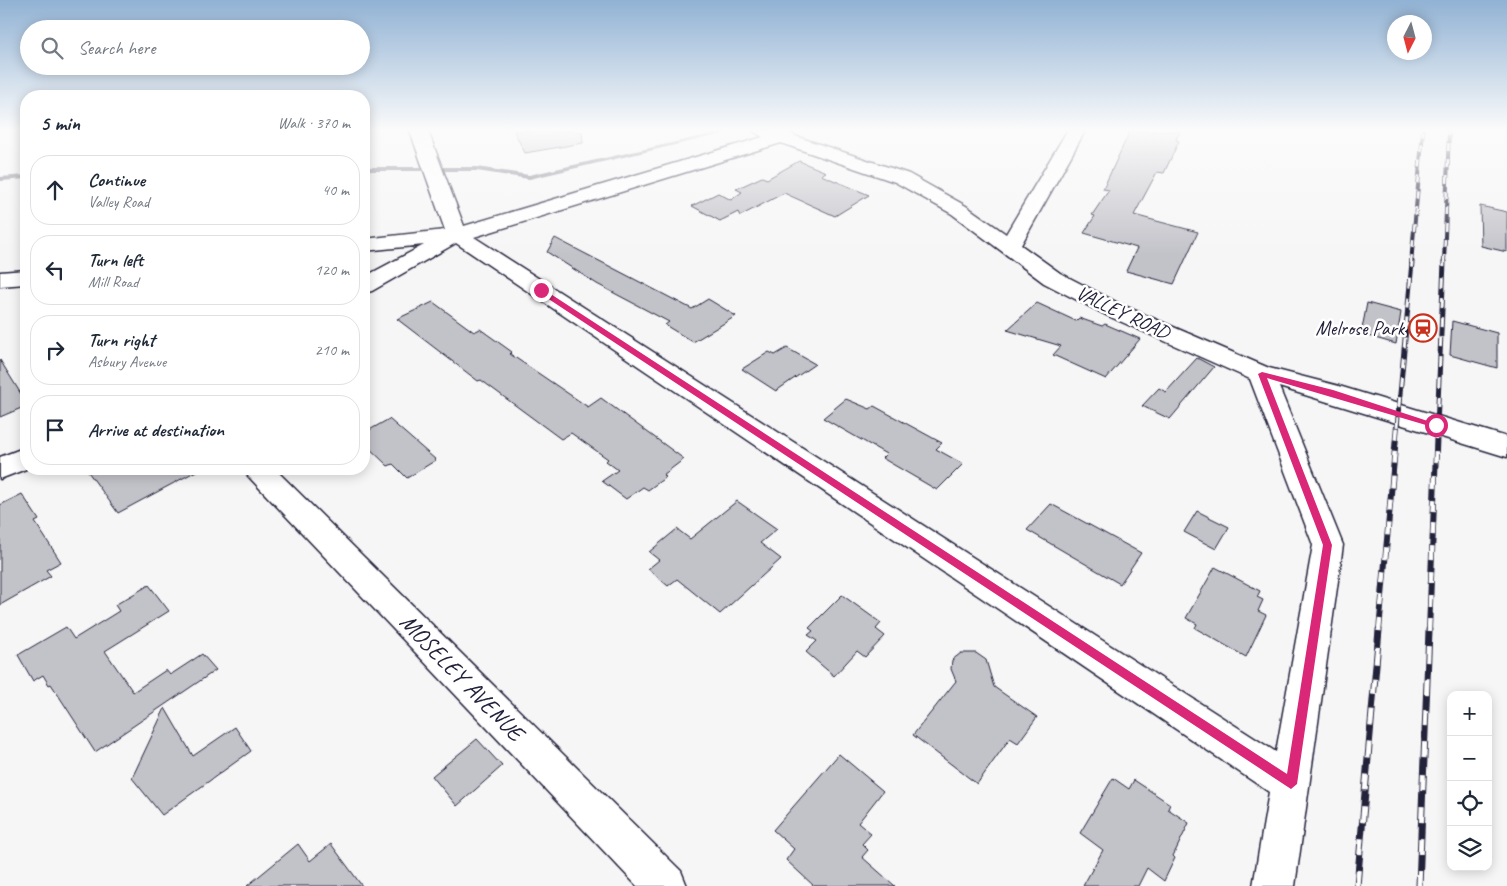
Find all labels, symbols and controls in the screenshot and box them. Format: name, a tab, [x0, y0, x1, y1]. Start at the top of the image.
north arrow	[1387, 15, 1432, 60]
search box	[20, 20, 370, 75]
icon: search	[38, 34, 66, 62]
text: Search here	[78, 36, 155, 60]
text: 5 min	[40, 110, 80, 136]
text: Walk · 370 m	[278, 113, 350, 133]
text: Continue	[88, 168, 145, 192]
icon: ahead	[41, 176, 69, 204]
text: 40 m	[322, 180, 349, 200]
text: Valley Road	[88, 192, 149, 212]
text: Turn left	[88, 248, 143, 272]
icon: left	[41, 256, 69, 284]
text: 120 m	[315, 260, 349, 280]
text: Mill Road	[88, 272, 138, 292]
route end	[530, 279, 553, 302]
street label: VALLEY ROAD	[1072, 280, 1176, 346]
station icon: Melrose Park	[1408, 313, 1438, 343]
place label: Melrose Park	[1315, 316, 1406, 341]
text: Turn right	[88, 328, 155, 352]
icon: right	[41, 336, 69, 364]
text: 210 m	[315, 340, 349, 360]
text: Asbury Avenue	[88, 352, 166, 372]
route start	[1425, 414, 1448, 437]
icon: arrive	[41, 416, 69, 444]
text: Arrive at destination	[88, 418, 224, 442]
street label: MOSELEY AVENUE	[394, 607, 533, 749]
map controls	[1447, 691, 1492, 871]
button: +	[1447, 691, 1492, 736]
button: −	[1447, 736, 1492, 781]
button: locate	[1447, 781, 1492, 826]
button: layers	[1447, 826, 1492, 871]

